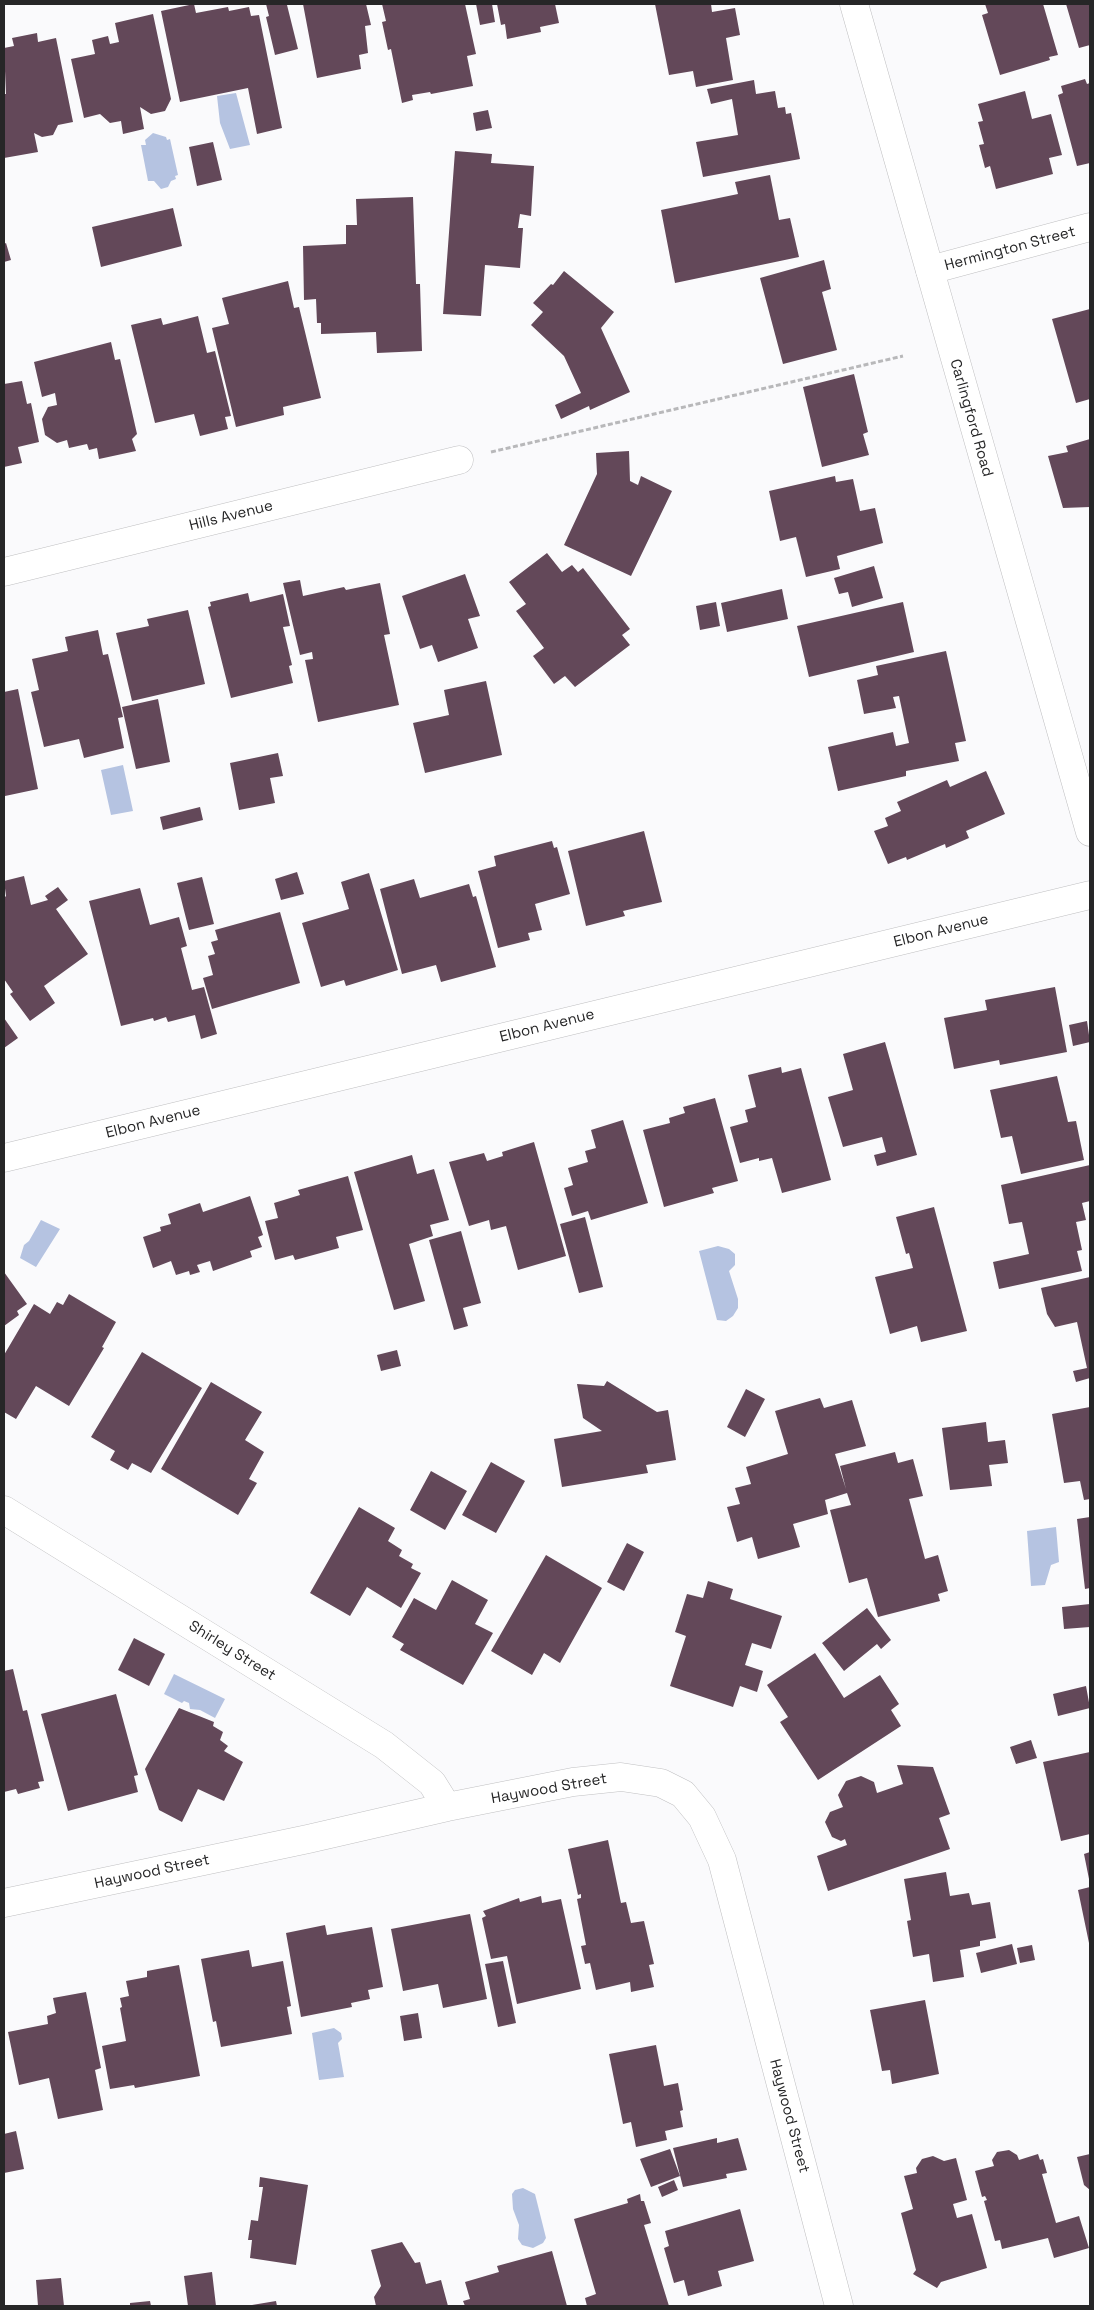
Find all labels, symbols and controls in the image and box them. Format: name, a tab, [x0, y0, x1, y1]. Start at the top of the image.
street label: Hermington Street	[943, 223, 1077, 275]
street label: Carlingford Road	[946, 357, 996, 479]
street label: Hills Avenue	[187, 497, 275, 535]
street label: Elbon Avenue	[892, 911, 990, 951]
street label: Elbon Avenue	[498, 1006, 596, 1046]
street label: Elbon Avenue	[104, 1102, 202, 1142]
street label: Shirley Street	[185, 1617, 279, 1685]
street label: Haywood Street	[490, 1770, 608, 1808]
street label: Haywood Street	[93, 1851, 211, 1893]
street label: Haywood Street	[765, 2057, 813, 2175]

